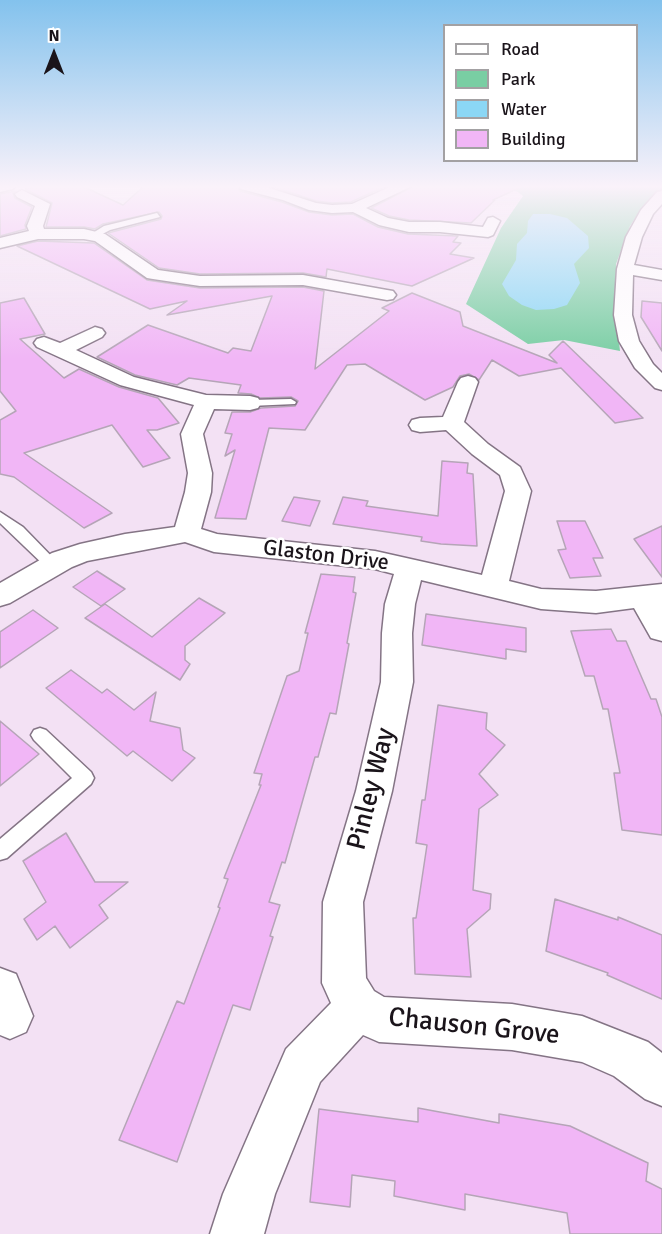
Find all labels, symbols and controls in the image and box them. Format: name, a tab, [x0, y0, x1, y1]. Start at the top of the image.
north arrow	[24, 24, 84, 84]
legend	[443, 24, 638, 162]
text: N	[48, 26, 60, 46]
text: Road	[501, 38, 540, 60]
text: Park	[501, 68, 536, 90]
text: Water	[501, 98, 546, 120]
text: Building	[501, 128, 565, 150]
street label: Glaston Drive	[262, 535, 390, 577]
street label: Pinley Way	[341, 725, 403, 853]
street label: Chauson Grove	[387, 1002, 561, 1052]

